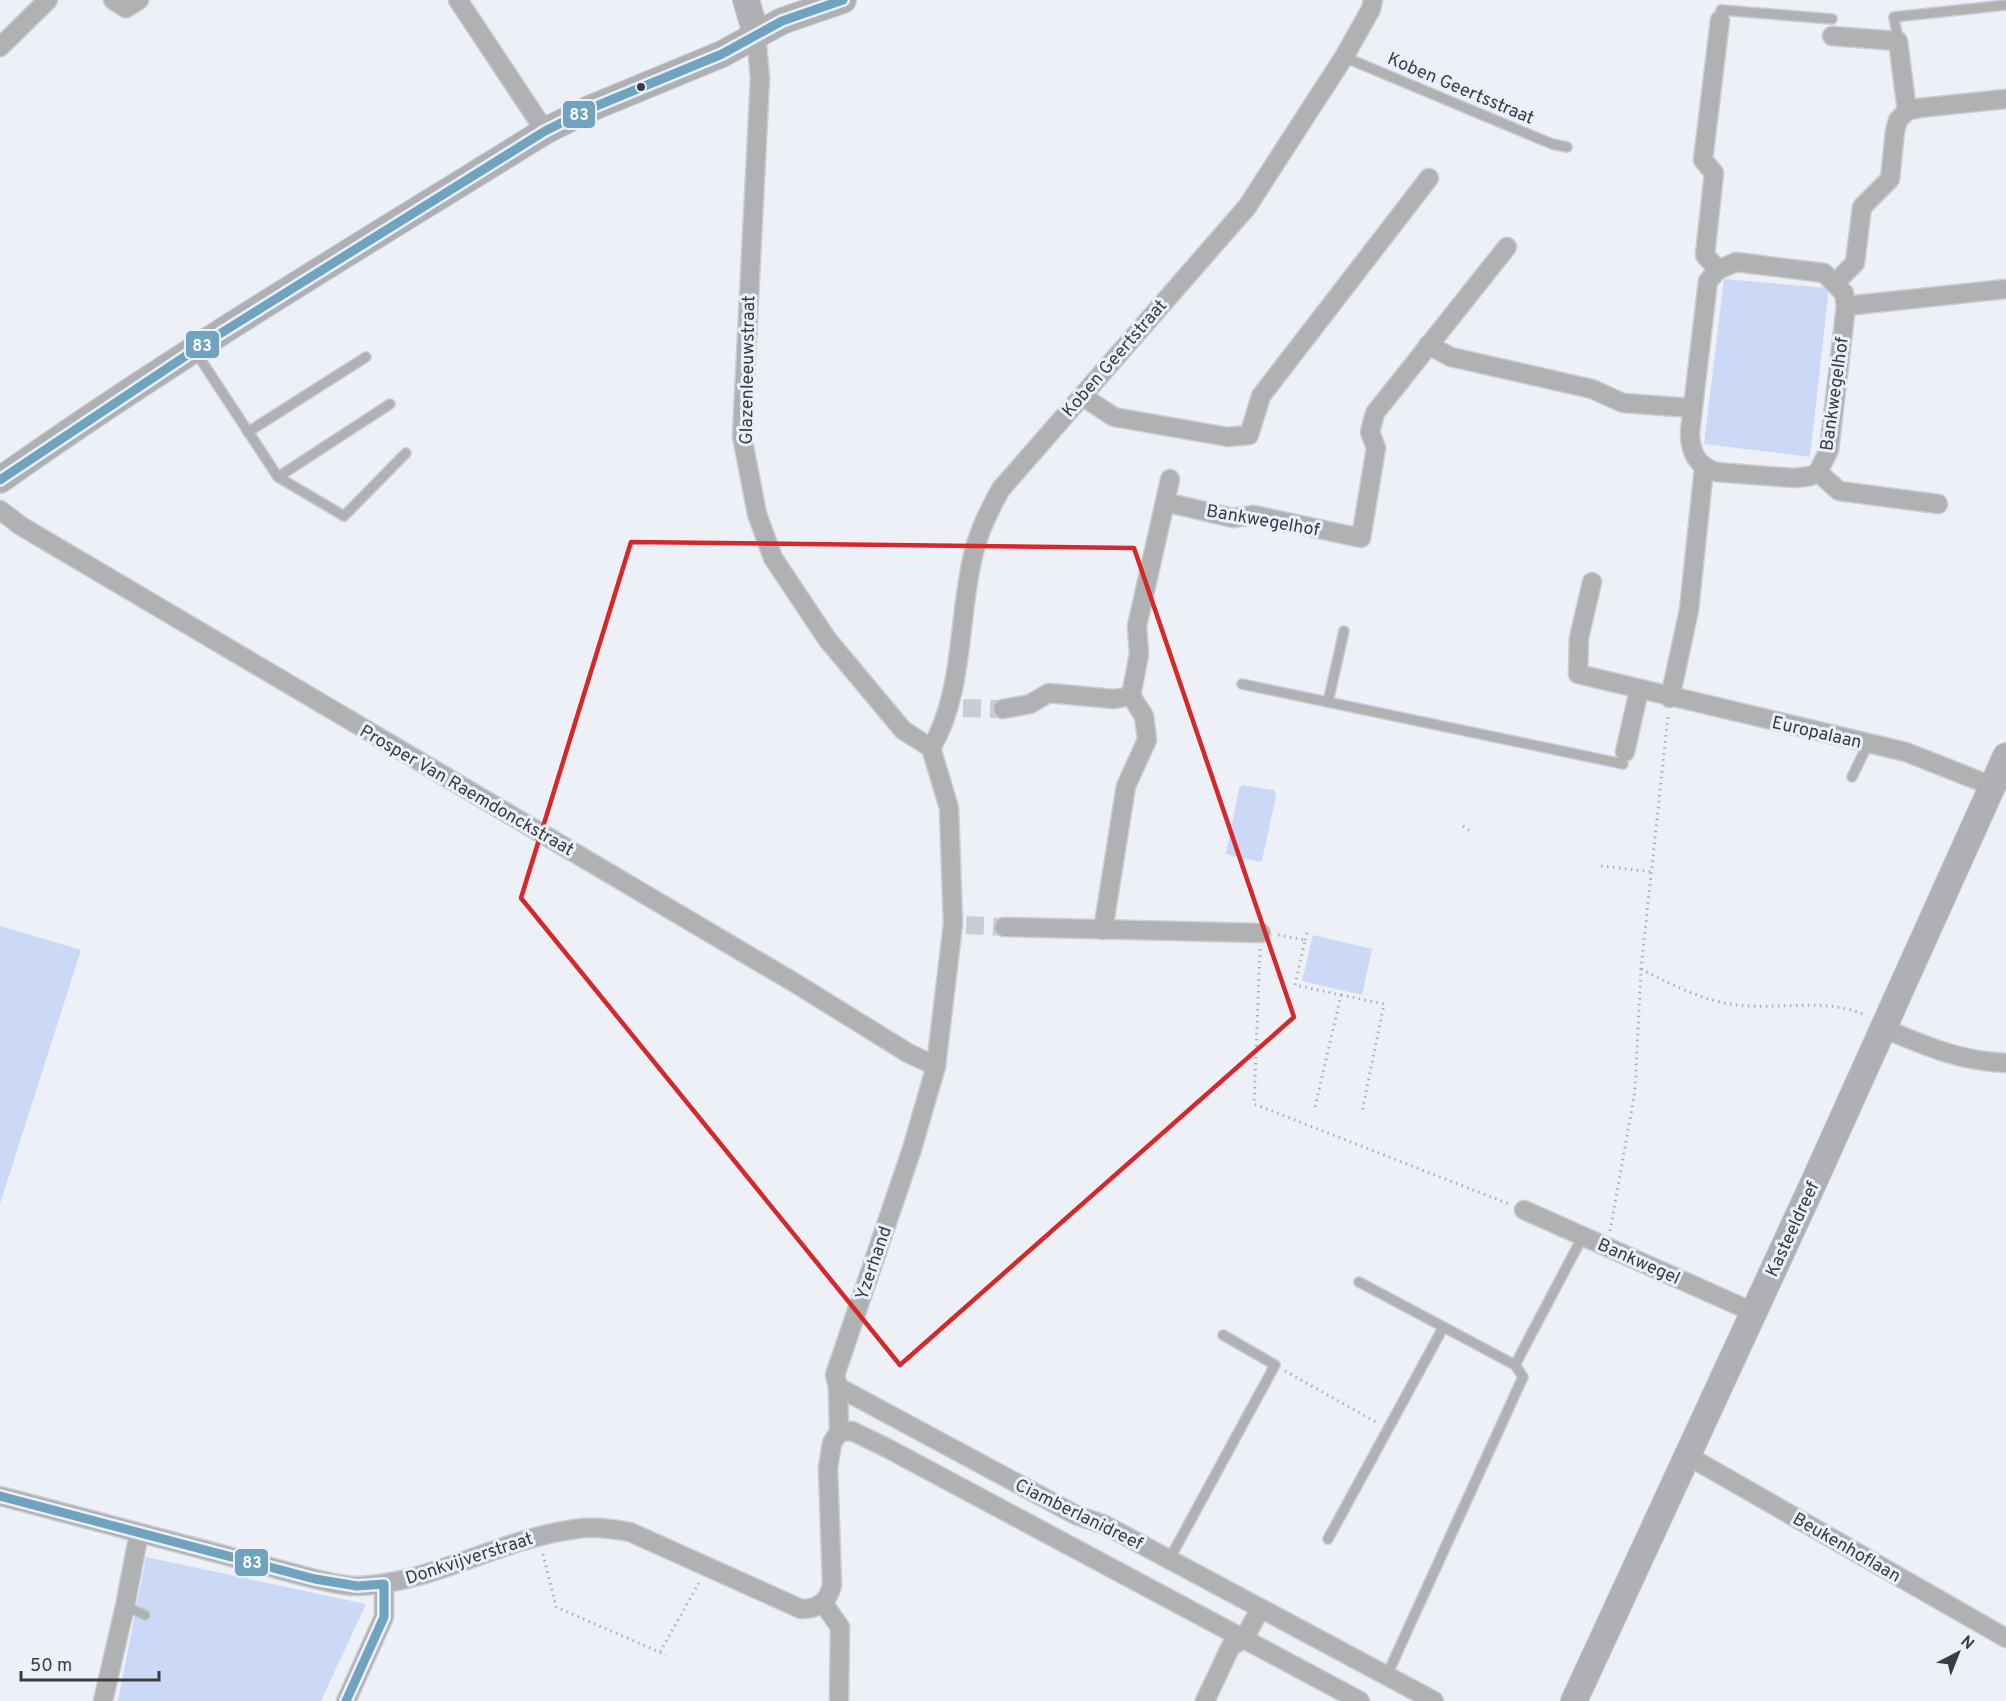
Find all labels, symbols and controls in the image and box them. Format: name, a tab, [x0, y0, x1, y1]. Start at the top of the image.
street label: Koben Geertsstraat	[1384, 48, 1537, 131]
unlabelled marker	[635, 81, 647, 93]
line badge: 83	[562, 100, 596, 129]
text: 83	[569, 106, 589, 126]
street label: Glazenleeuwstraat	[736, 295, 761, 445]
street label: Koben Geertstraat	[1058, 295, 1173, 423]
line badge: 83	[185, 330, 220, 359]
street label: Bankwegelhof	[1816, 336, 1855, 453]
text: 83	[192, 337, 212, 357]
street label: Bankwegelhof	[1204, 500, 1321, 543]
street label: Europalaan	[1769, 712, 1864, 755]
street label: Prosper Van Raemdonckstraat	[355, 720, 578, 862]
street label: Kasteeldreef	[1761, 1178, 1825, 1281]
street label: Yzerhand	[851, 1223, 898, 1304]
street label: Bankwegel	[1593, 1234, 1683, 1291]
street label: Ciamberlanidreef	[1011, 1474, 1146, 1556]
street label: Beukenhoflaan	[1788, 1508, 1904, 1589]
street label: Donkvijverstraat	[403, 1528, 536, 1591]
line badge: 83	[234, 1548, 269, 1577]
text: 83	[242, 1554, 262, 1574]
north arrow	[1928, 1623, 1988, 1683]
text: N	[1956, 1632, 1978, 1655]
scale bar	[21, 1644, 159, 1682]
text: 50 m	[30, 1655, 72, 1678]

